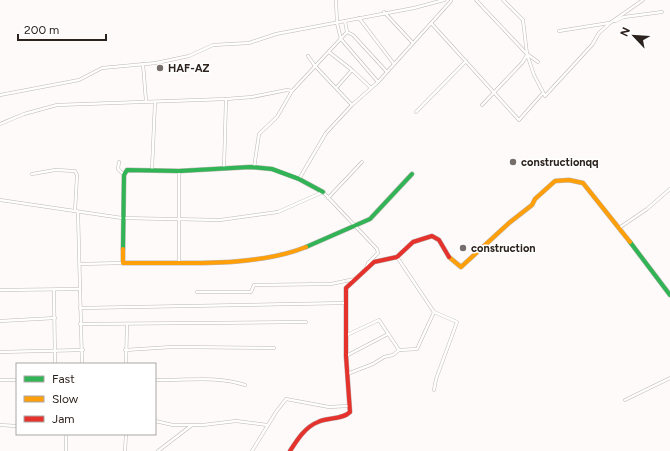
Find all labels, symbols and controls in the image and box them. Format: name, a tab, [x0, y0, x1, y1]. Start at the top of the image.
scale bar	[18, 16, 106, 42]
north arrow	[614, 16, 654, 56]
text: 200 m	[24, 23, 59, 37]
text: N	[618, 25, 633, 39]
place label: HAF-AZ	[168, 62, 210, 75]
marker: HAF-AZ	[155, 63, 165, 73]
place label: constructionqq	[521, 156, 599, 169]
marker: constructionqq	[508, 157, 518, 167]
place label: construction	[471, 242, 536, 255]
marker: construction	[458, 243, 468, 253]
legend	[16, 363, 156, 435]
text: Fast	[52, 372, 75, 386]
text: Slow	[52, 392, 79, 406]
text: Jam	[52, 412, 75, 426]

